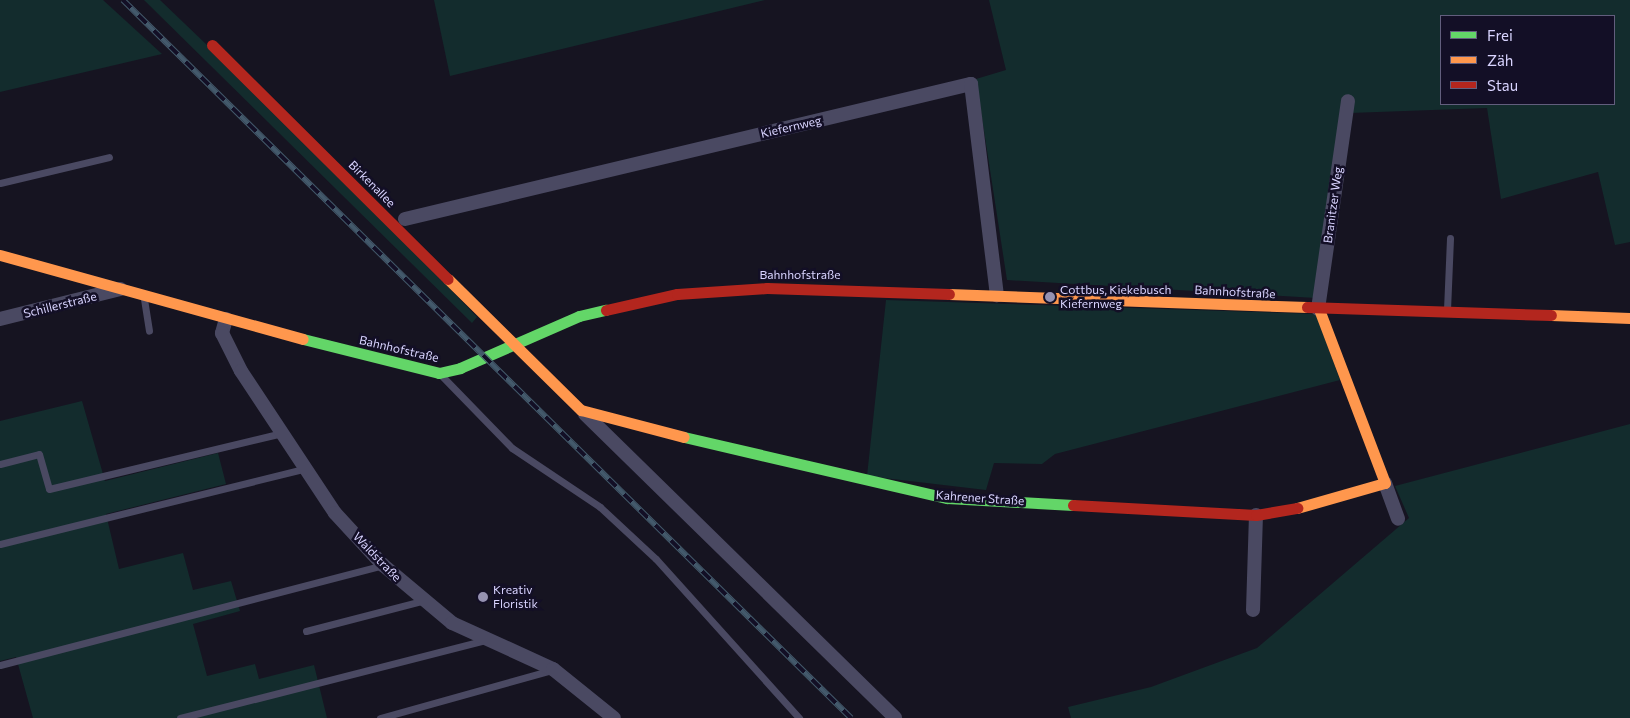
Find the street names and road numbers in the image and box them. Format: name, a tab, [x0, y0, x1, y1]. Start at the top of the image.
street label: Kiefernweg	[759, 113, 823, 141]
street label: Birkenallee	[346, 158, 398, 210]
street label: Branitzer Weg	[1320, 166, 1346, 244]
street label: Bahnhofstraße	[759, 268, 841, 282]
street label: Bahnhofstraße	[1194, 283, 1276, 301]
street label: Schillerstraße	[22, 289, 98, 321]
street label: Bahnhofstraße	[358, 333, 440, 365]
street label: Kahrener Straße	[935, 488, 1025, 508]
street label: Waldstraße	[350, 529, 404, 585]

